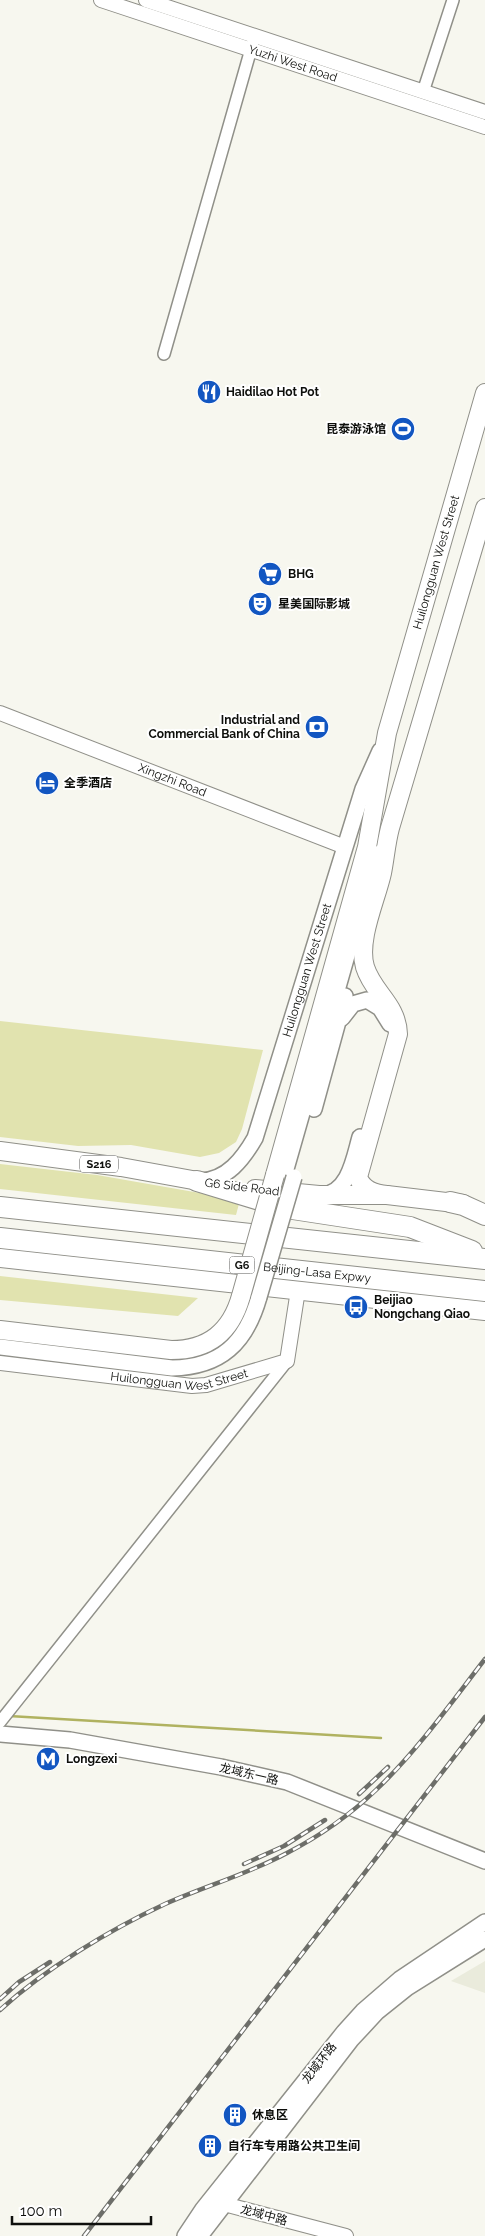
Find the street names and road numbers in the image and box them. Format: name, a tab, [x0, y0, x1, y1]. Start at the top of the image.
street label: Yuzhi West Road	[246, 42, 339, 85]
street label: Huilongguan West Street	[410, 494, 462, 631]
street label: Xingzhi Road	[136, 760, 209, 800]
street label: Huilongguan West Street	[280, 902, 334, 1039]
road number: S216	[80, 1156, 118, 1172]
street label: G6 Side Road	[204, 1175, 280, 1199]
road number: G6	[230, 1256, 254, 1274]
street label: Beijing-Lasa Expwy	[263, 1260, 372, 1286]
street label: Huilongguan West Street	[110, 1366, 249, 1394]
street label: 龙域东一路	[218, 1760, 280, 1788]
street label: 龙域环路	[299, 2040, 339, 2086]
street label: 龙域中路	[239, 2202, 289, 2228]

